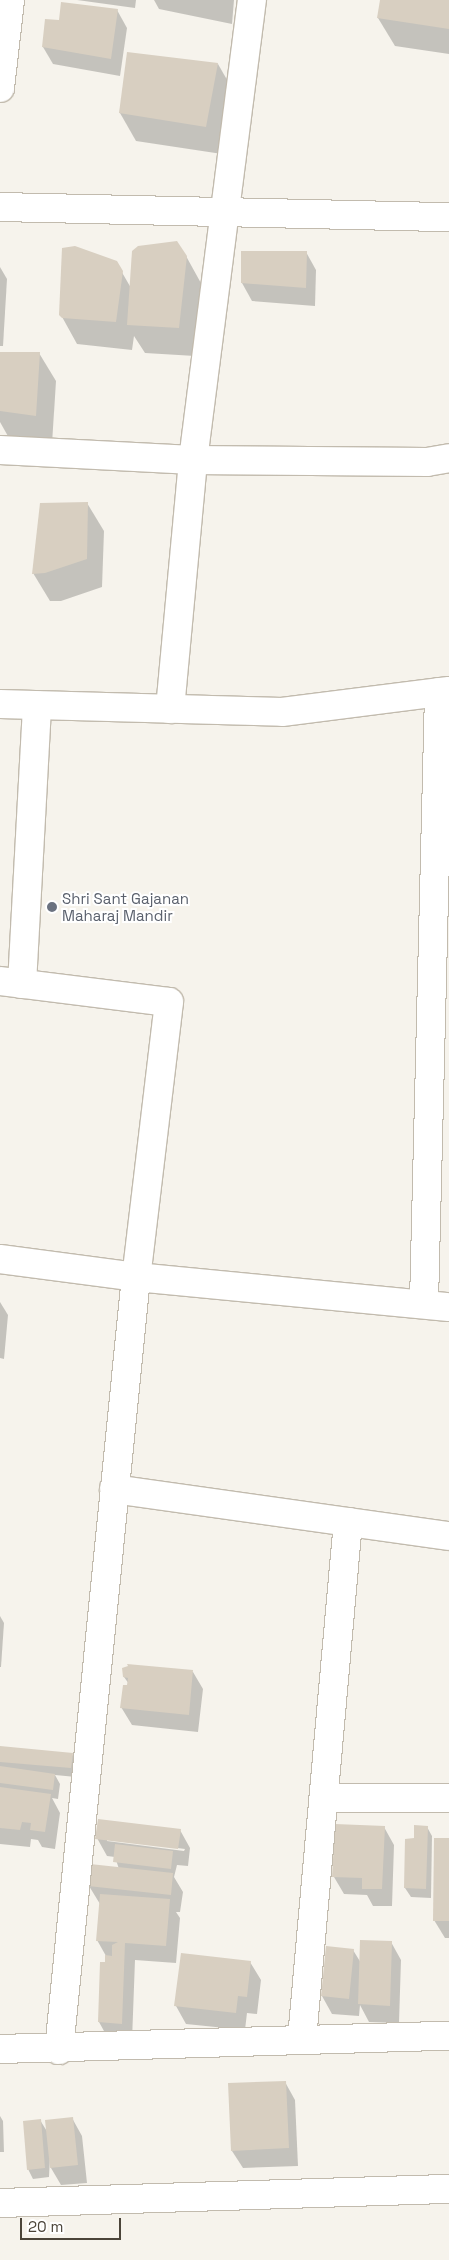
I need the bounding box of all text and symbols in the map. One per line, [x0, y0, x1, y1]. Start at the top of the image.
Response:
place label: Shri Sant Gajanan Maharaj Mandir [62, 889, 189, 924]
marker: Shri Sant Gajanan Maharaj Mandir [46, 901, 58, 913]
scale bar [22, 2208, 124, 2240]
text: 20 m [28, 2217, 63, 2236]

